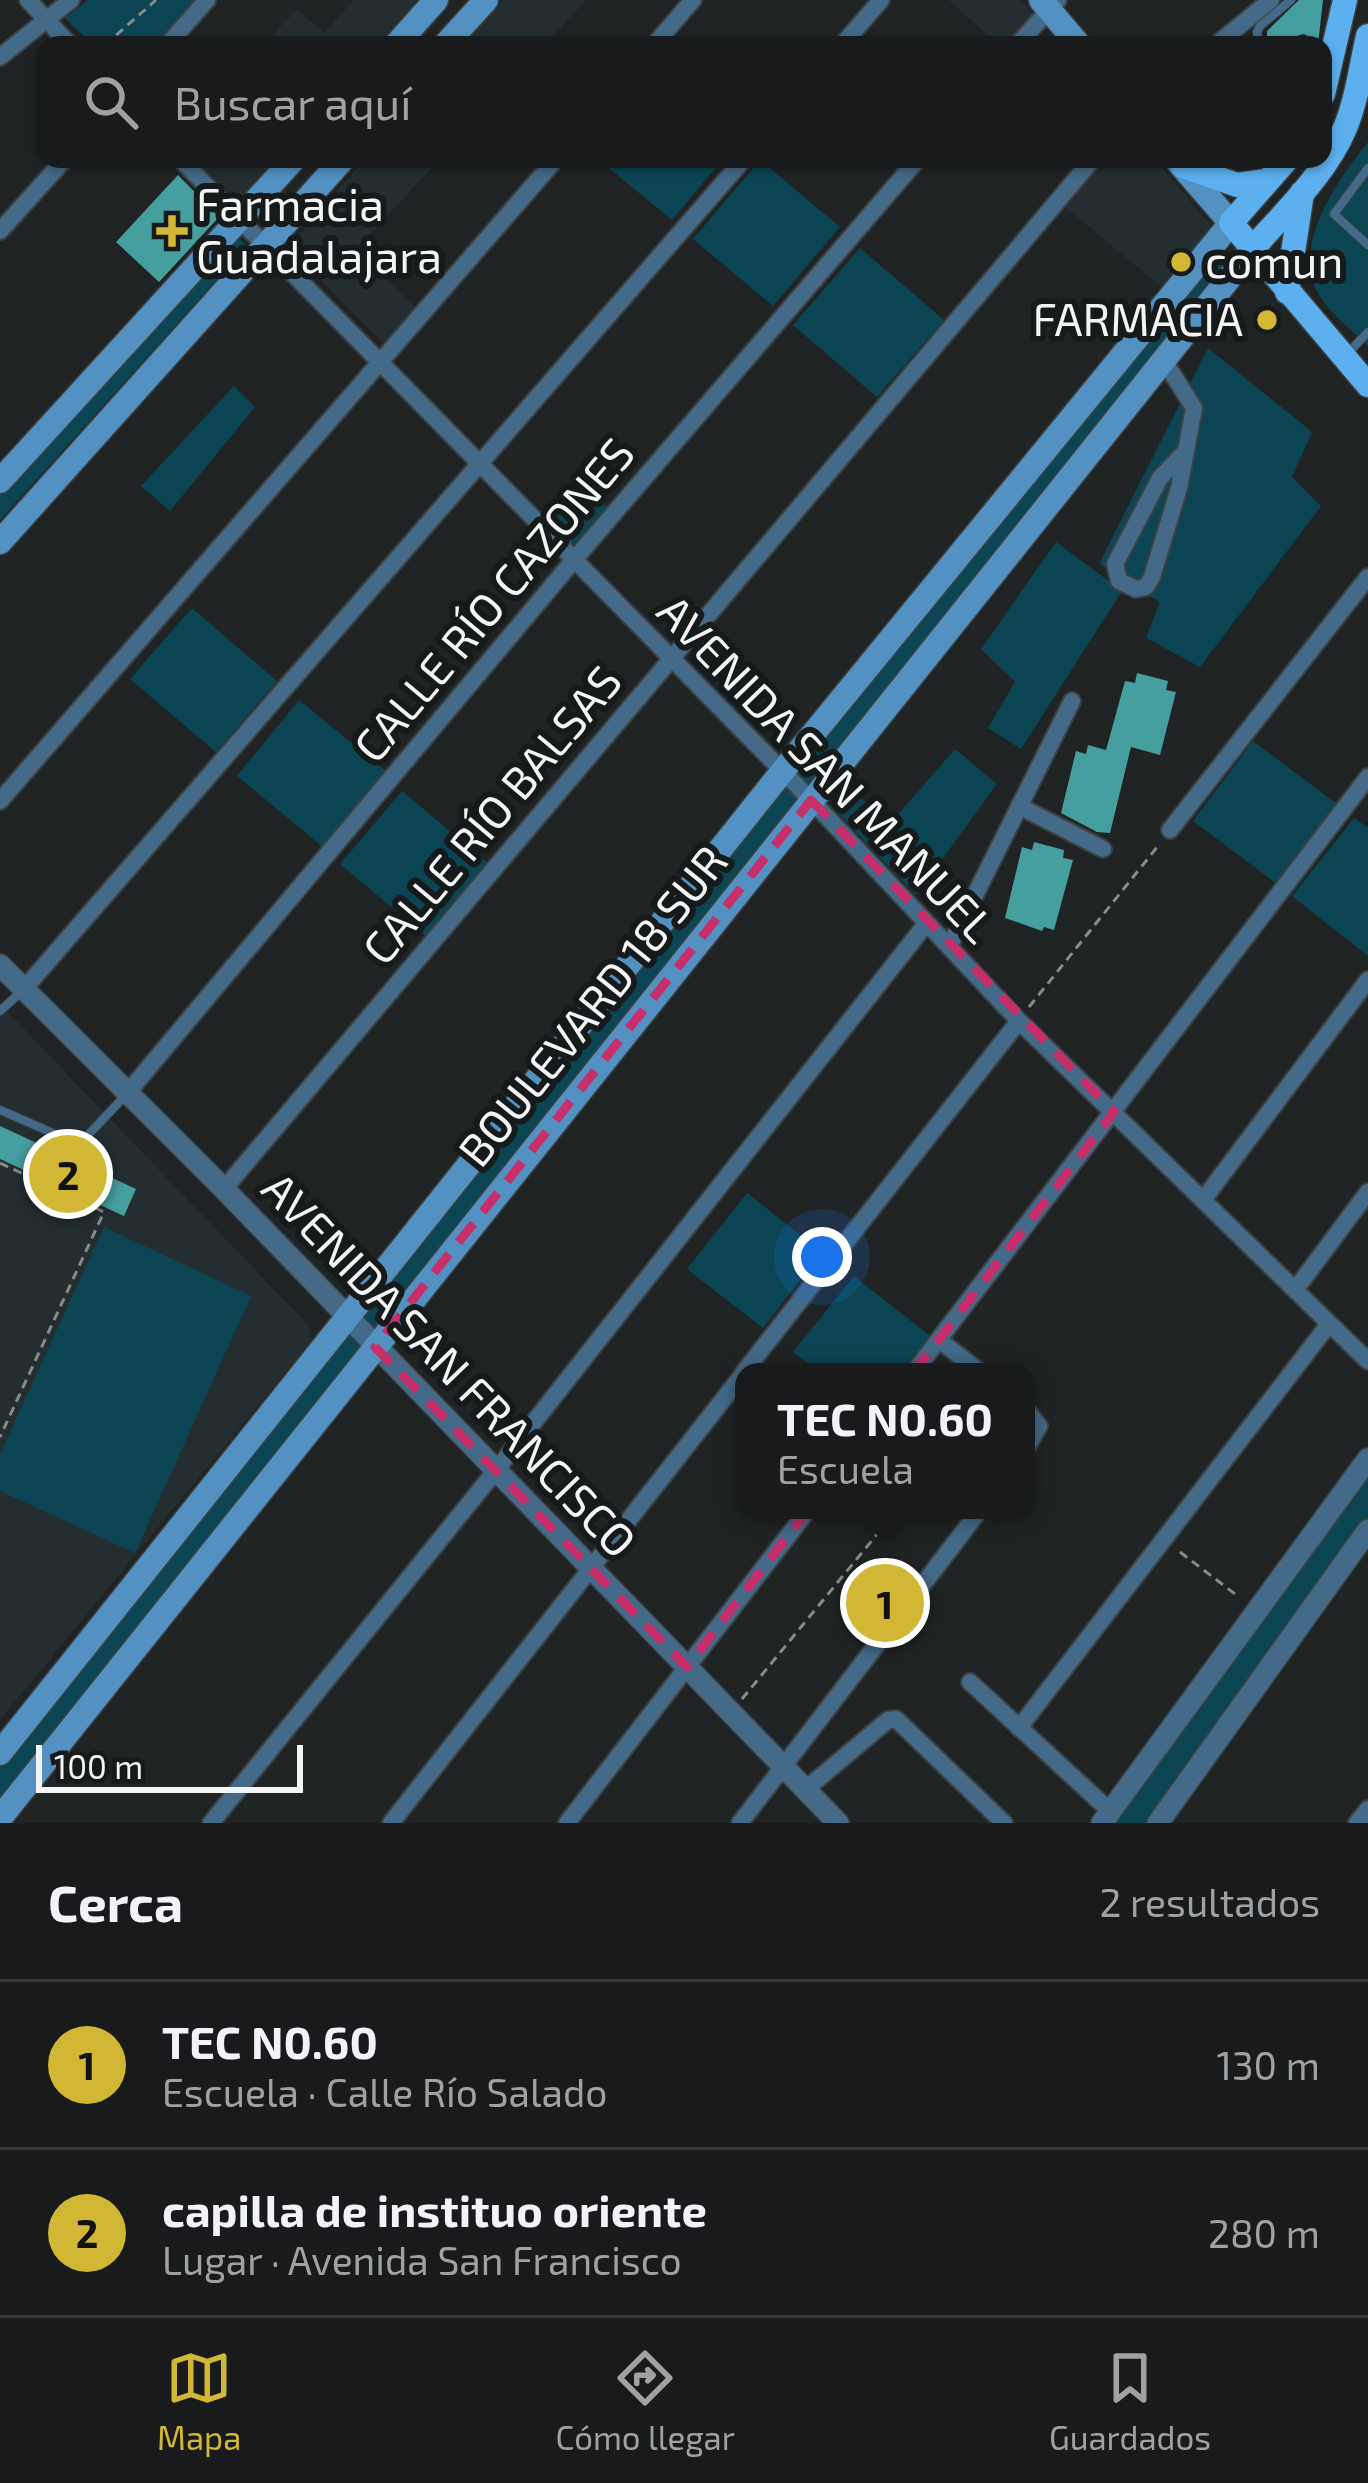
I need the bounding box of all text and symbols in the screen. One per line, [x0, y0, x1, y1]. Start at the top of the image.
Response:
search box [36, 36, 1332, 168]
icon: search [78, 69, 144, 135]
text: Buscar aquí [174, 75, 411, 129]
place label: Farmacia Guadalajara [196, 176, 442, 283]
marker: Farmacia Guadalajara [159, 218, 185, 244]
place label: comun [1205, 233, 1343, 287]
marker: comun [1168, 249, 1194, 275]
place label: FARMACIA [1033, 291, 1243, 345]
marker: FARMACIA [1254, 307, 1280, 333]
street label: CALLE RÍO CAZONES [341, 426, 644, 772]
street label: AVENIDA SAN MANUEL [648, 583, 1007, 952]
street label: CALLE RÍO BALSAS [350, 654, 631, 974]
street label: BOULEVARD 18 SUR [446, 834, 737, 1176]
pin: 2 [29, 1129, 107, 1219]
street label: AVENIDA SAN FRANCISCO [253, 1160, 648, 1567]
your location [792, 1227, 852, 1287]
popup [735, 1363, 1035, 1519]
text: TEC N0.60 [777, 1391, 993, 1445]
text: Escuela [777, 1445, 914, 1492]
pin: 1 [846, 1558, 924, 1648]
scale bar [36, 1739, 303, 1792]
text: 100 m [54, 1746, 143, 1786]
text: Cerca [48, 1871, 183, 1932]
text: 2 resultados [1099, 1878, 1320, 1925]
text: TEC N0.60 [162, 2014, 378, 2068]
text: 1 [79, 2041, 95, 2088]
text: 130 m [1216, 2041, 1320, 2088]
text: Escuela · Calle Río Salado [162, 2068, 607, 2115]
text: capilla de instituo oriente [162, 2182, 707, 2236]
text: 2 [76, 2209, 98, 2256]
text: 280 m [1208, 2209, 1320, 2256]
text: Lugar · Avenida San Francisco [162, 2236, 682, 2283]
tab: Mapa [157, 2345, 241, 2457]
tab: Cómo llegar [555, 2345, 735, 2457]
tab: Guardados [1049, 2345, 1211, 2457]

